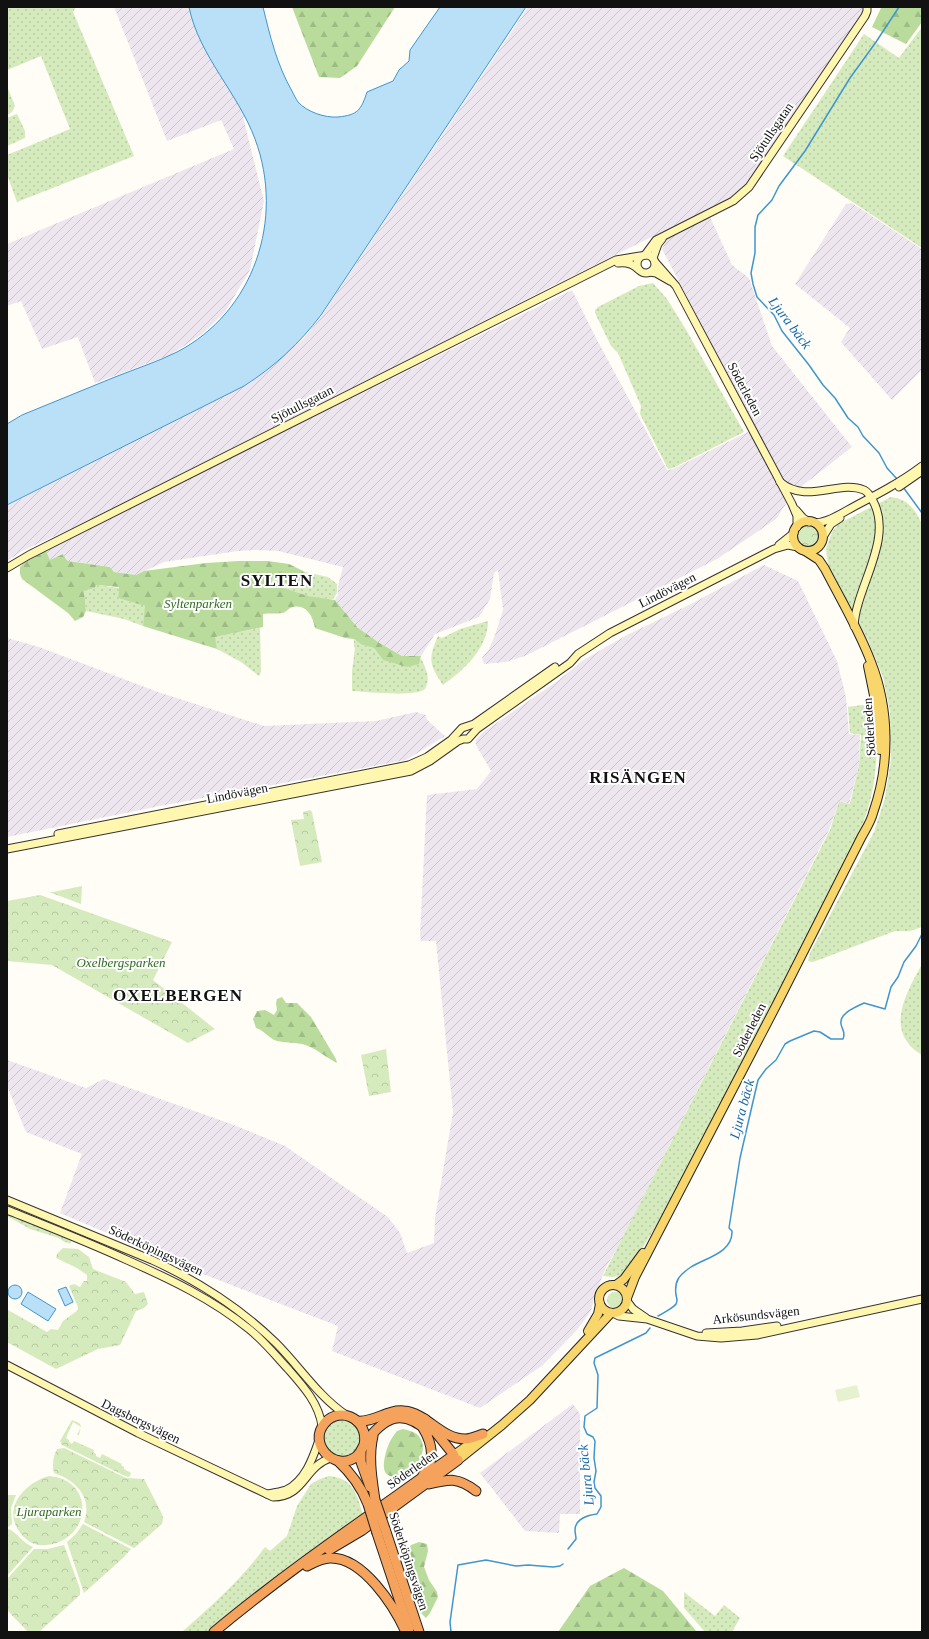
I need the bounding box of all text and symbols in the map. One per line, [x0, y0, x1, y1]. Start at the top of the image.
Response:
street label: Sjötullsgatan [746, 99, 796, 164]
water label: Ljura bäck [765, 293, 815, 353]
street label: Söderleden [725, 360, 766, 419]
street label: Sjötullsgatan [268, 382, 336, 426]
street label: Lindövägen [636, 569, 699, 611]
district label: SYLTEN [241, 571, 313, 590]
park label: Syltenparken [164, 596, 232, 611]
street label: Söderleden [859, 697, 879, 757]
district label: RISÄNGEN [589, 768, 687, 787]
street label: Lindövägen [205, 780, 269, 806]
park label: Oxelbergsparken [76, 955, 166, 970]
district label: OXELBERGEN [113, 986, 243, 1005]
street label: Söderleden [729, 1000, 769, 1059]
water label: Ljura bäck [727, 1077, 757, 1141]
street label: Söderköpingsvägen [106, 1222, 206, 1279]
street label: Arkösundsvägen [712, 1303, 801, 1327]
street label: Dagsbergsvägen [99, 1395, 183, 1447]
water label: Ljura bäck [575, 1443, 597, 1507]
street label: Söderleden [384, 1446, 441, 1492]
park label: Ljuraparken [16, 1504, 82, 1519]
street label: Söderköpingsvägen [386, 1510, 432, 1613]

